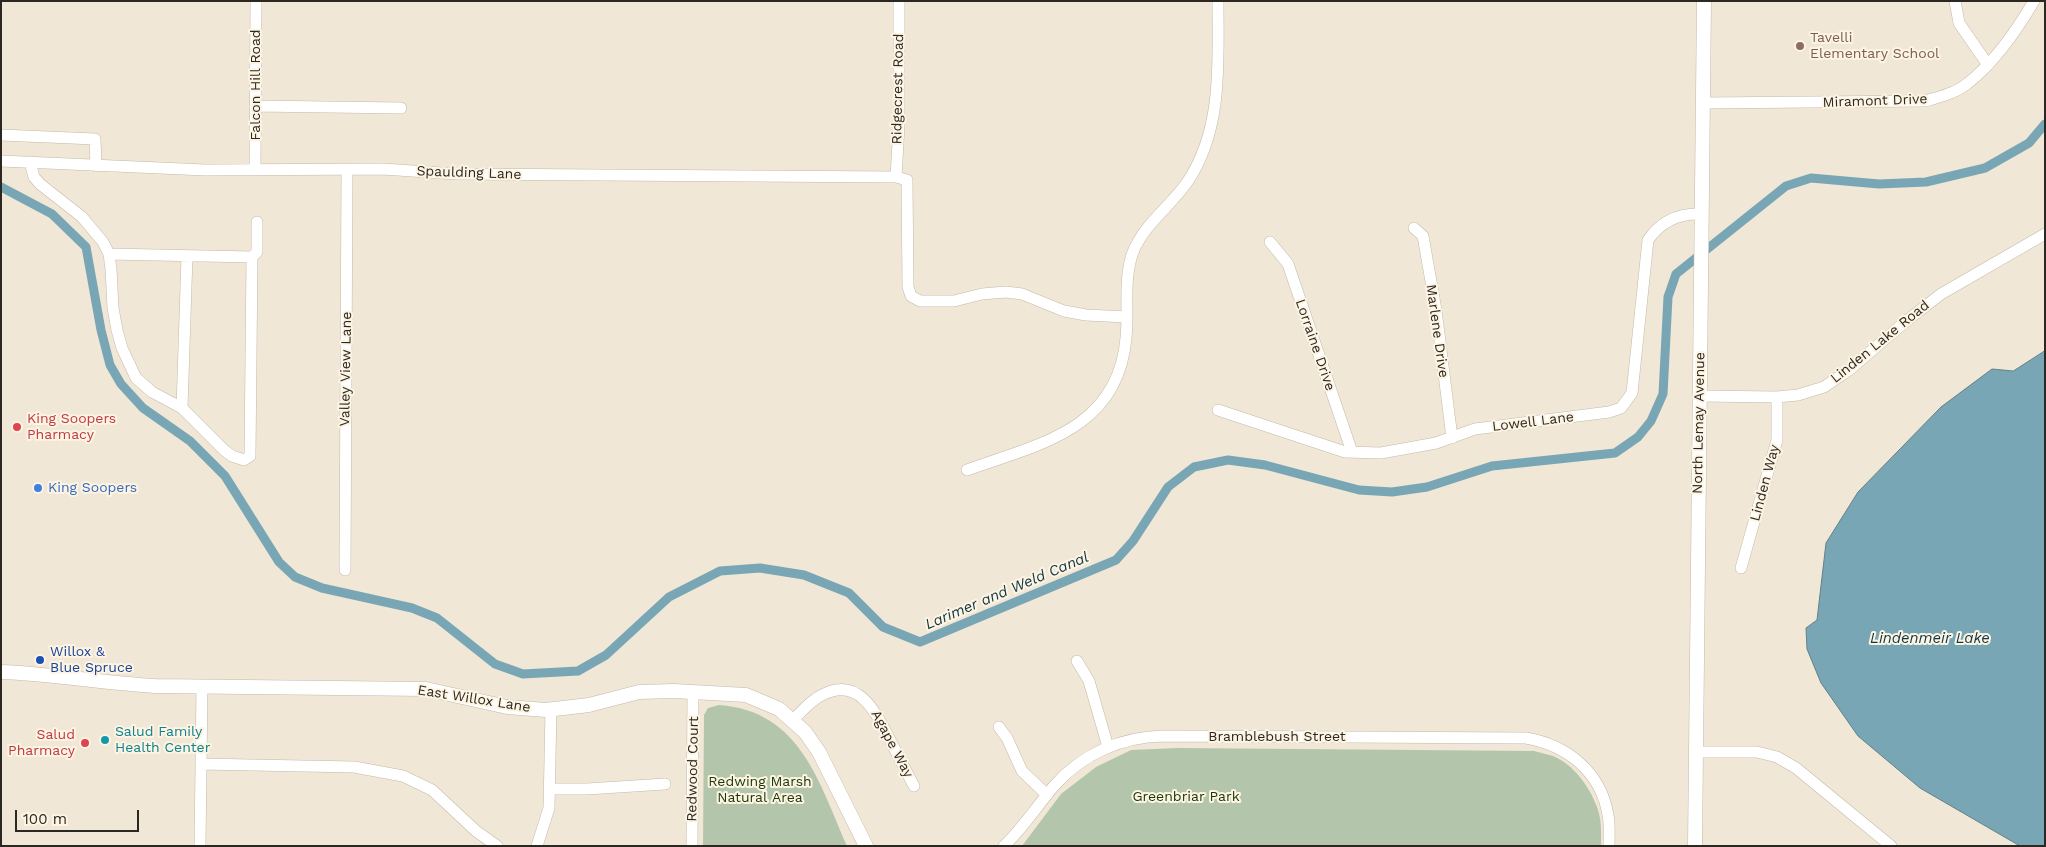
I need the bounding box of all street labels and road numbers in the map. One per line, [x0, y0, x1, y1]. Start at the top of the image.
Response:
street label: Falcon Hill Road [248, 29, 264, 141]
street label: Ridgecrest Road [889, 33, 907, 145]
street label: Miramont Drive [1822, 91, 1928, 111]
street label: Spaulding Lane [416, 163, 522, 183]
street label: Marlene Drive [1422, 283, 1452, 379]
street label: Lorraine Drive [1291, 297, 1339, 393]
street label: Linden Lake Road [1827, 297, 1933, 387]
street label: Valley View Lane [337, 312, 355, 426]
street label: North Lemay Avenue [1689, 352, 1709, 494]
street label: Lowell Lane [1491, 409, 1575, 435]
street label: Linden Way [1747, 443, 1783, 523]
street label: East Willox Lane [416, 682, 532, 716]
street label: Agape Way [867, 707, 917, 781]
street label: Redwood Court [684, 716, 702, 822]
street label: Bramblebush Street [1208, 729, 1346, 745]

